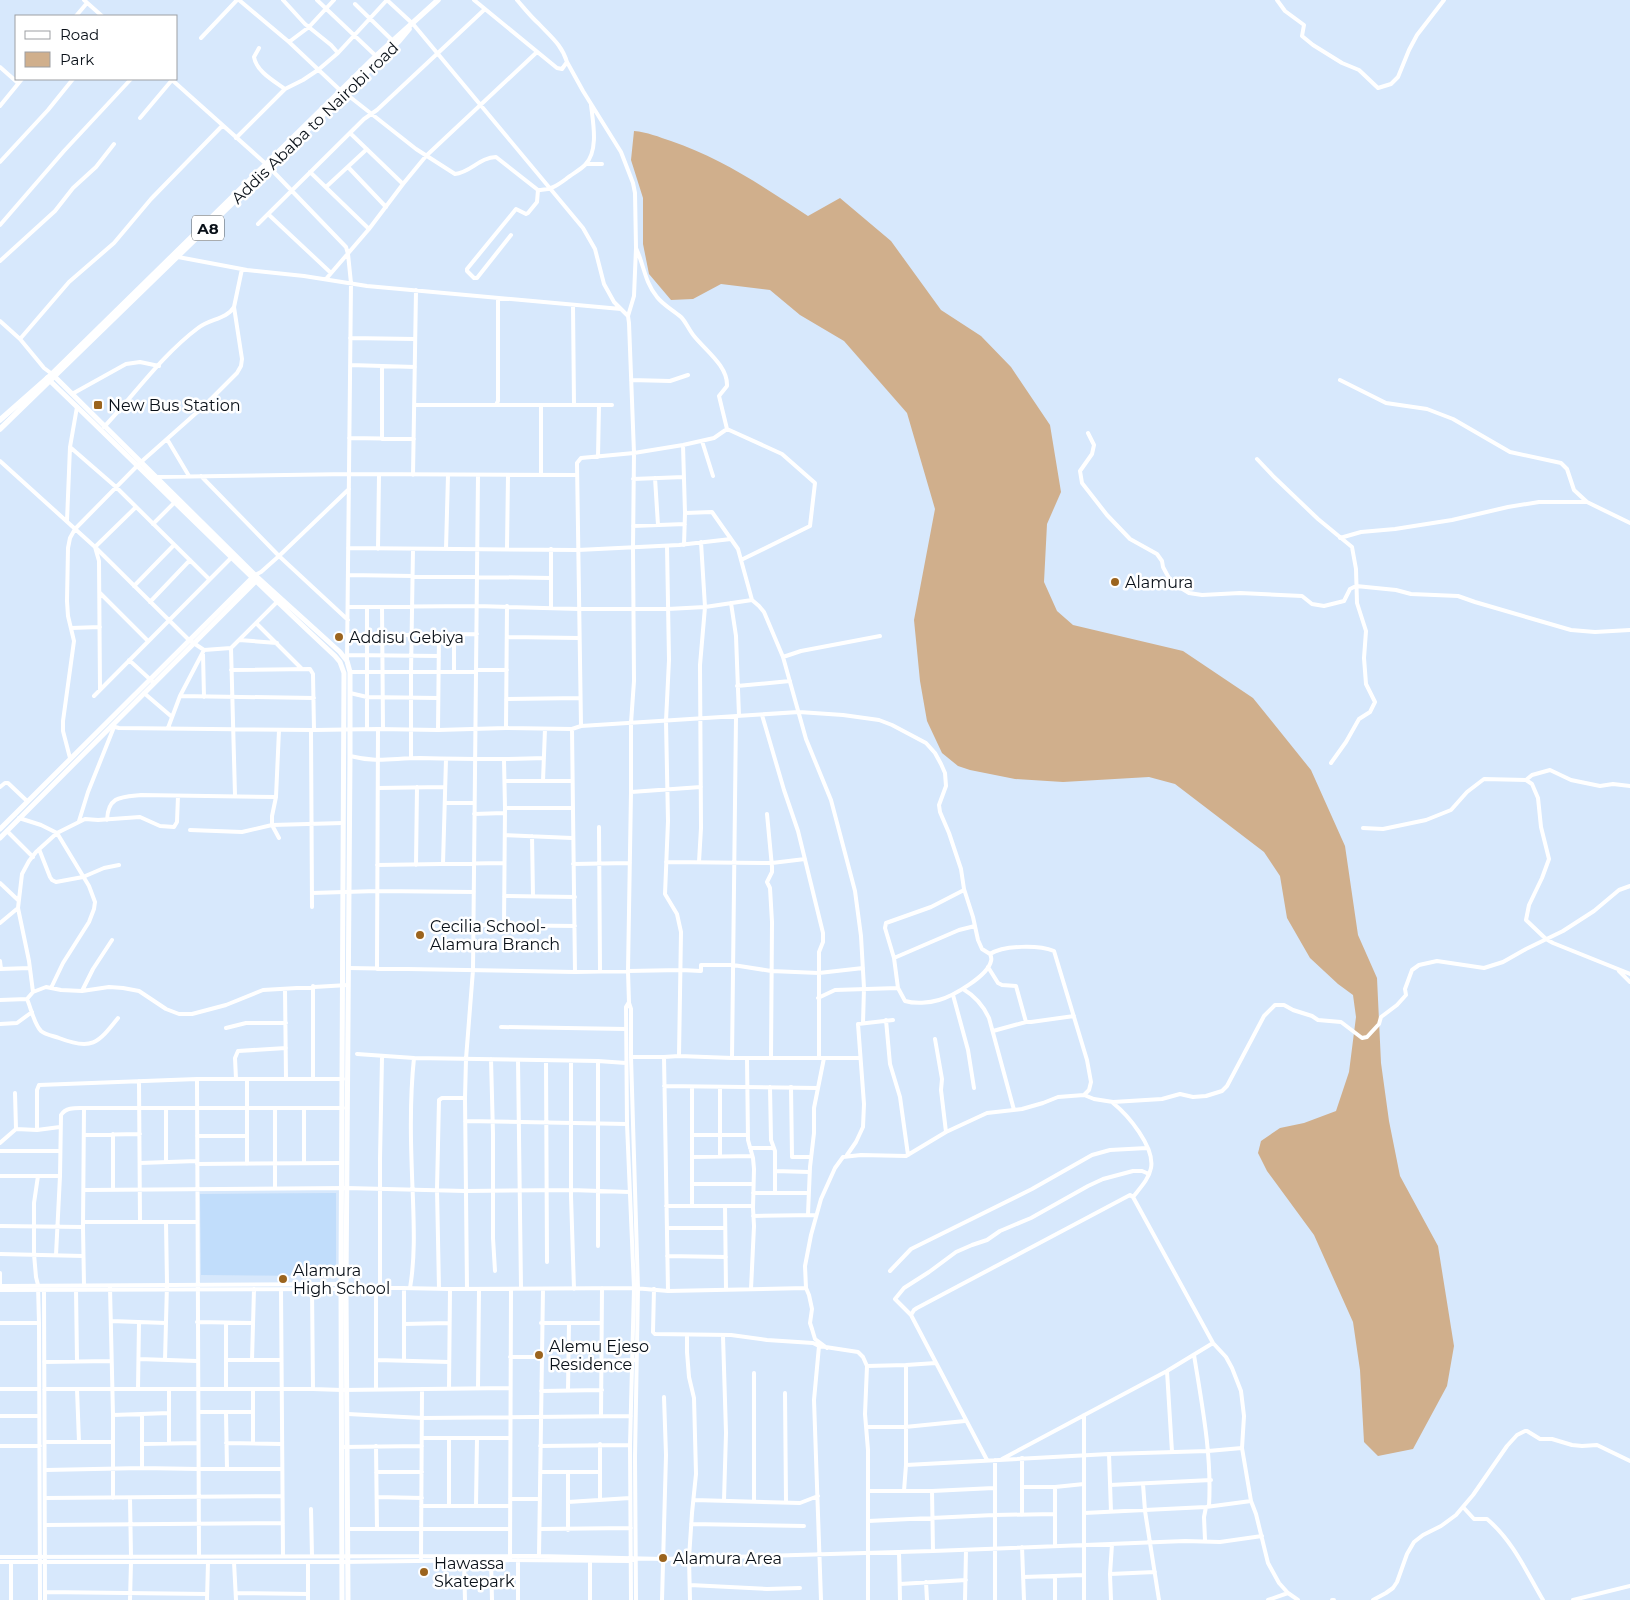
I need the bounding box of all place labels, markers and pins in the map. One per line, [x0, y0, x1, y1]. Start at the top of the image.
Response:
place label: New Bus Station [108, 396, 241, 415]
marker: New Bus Station [92, 399, 104, 411]
place label: Alamura [1125, 573, 1193, 592]
marker: Alamura [1109, 576, 1121, 588]
place label: Addisu Gebiya [349, 628, 464, 647]
marker: Addisu Gebiya [333, 631, 345, 643]
place label: Cecilia School- Alamura Branch [430, 917, 560, 954]
marker: Cecilia School- Alamura Branch [414, 929, 426, 941]
place label: Alamura High School [293, 1261, 390, 1298]
marker: Alamura High School [277, 1273, 289, 1285]
place label: Alemu Ejeso Residence [549, 1337, 649, 1374]
marker: Alemu Ejeso Residence [533, 1349, 545, 1361]
place label: Alamura Area [673, 1549, 782, 1568]
marker: Alamura Area [657, 1552, 669, 1564]
place label: Hawassa Skatepark [434, 1554, 515, 1591]
marker: Hawassa Skatepark [418, 1566, 430, 1578]

